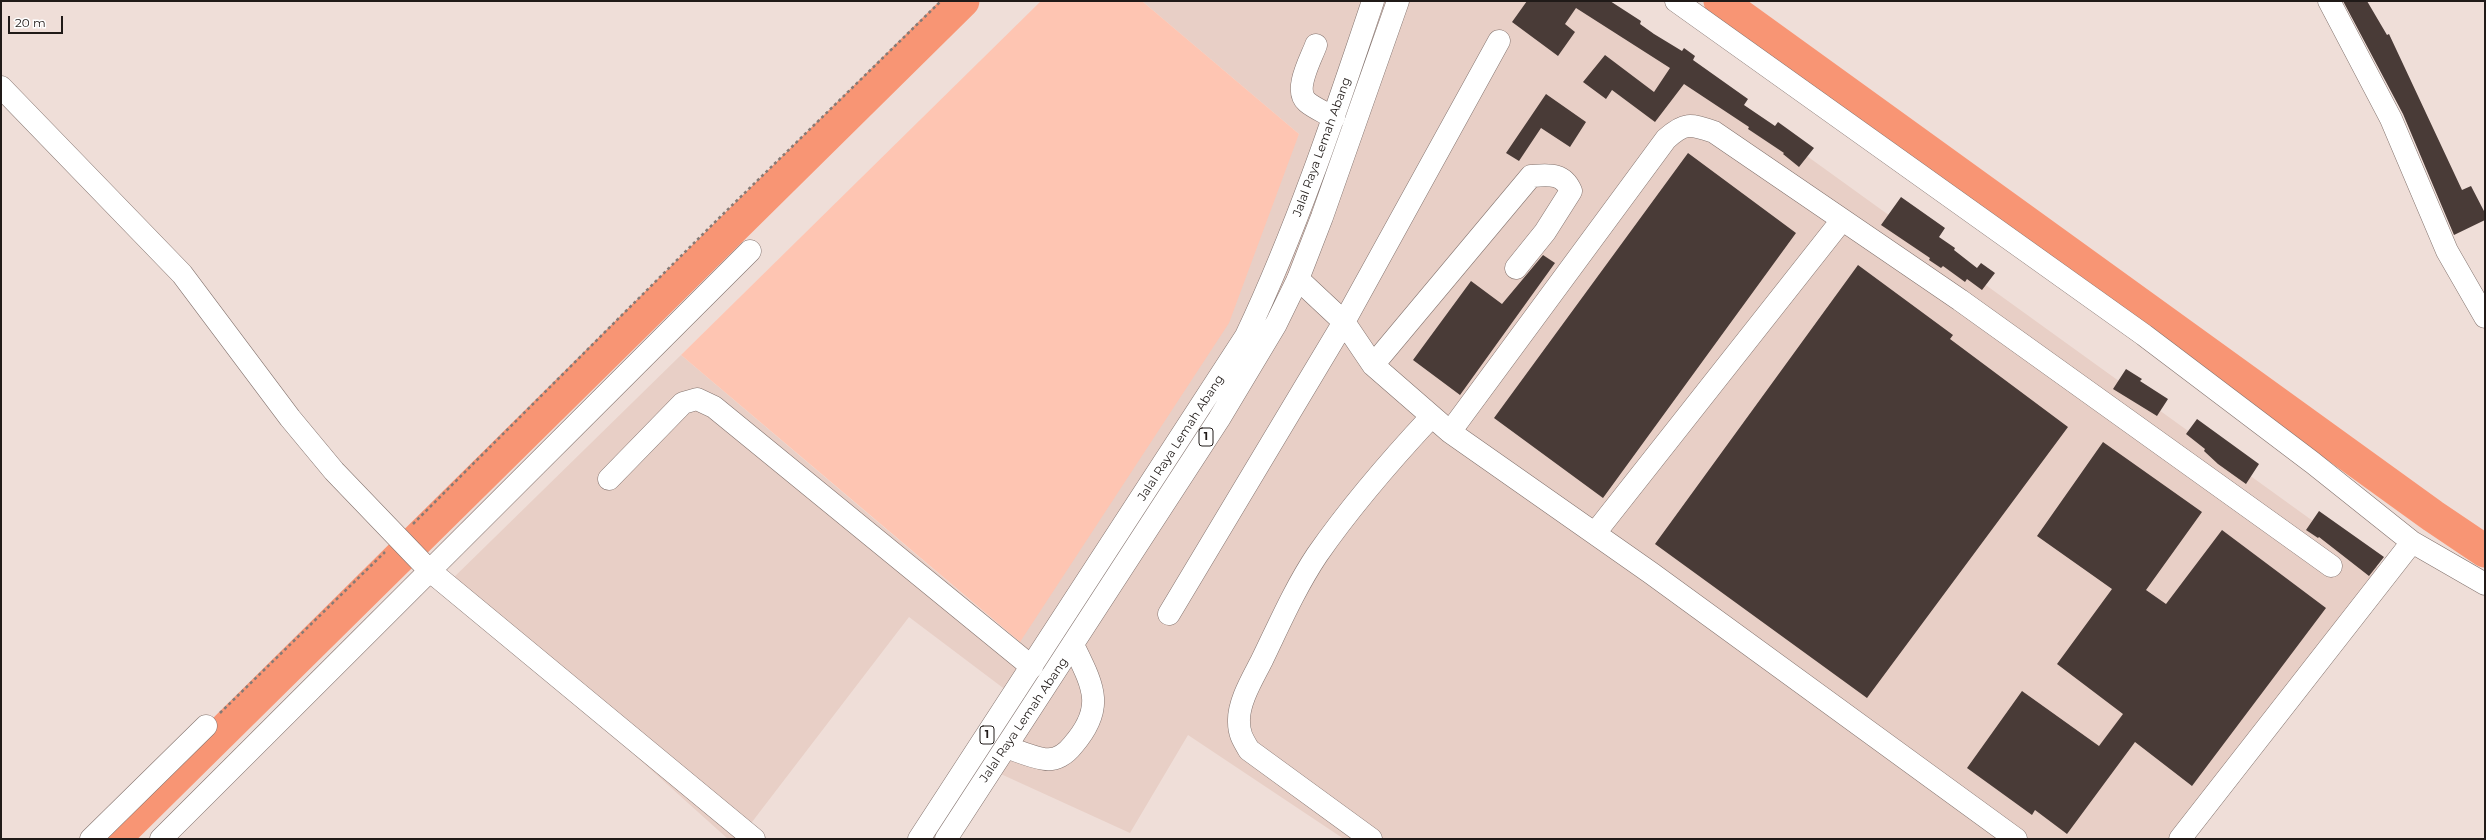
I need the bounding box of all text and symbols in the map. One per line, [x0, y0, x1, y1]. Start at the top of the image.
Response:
scale bar [10, 8, 65, 34]
text: 20 m [15, 15, 46, 30]
street label: Jalal Raya Lemah Abang [1290, 75, 1354, 219]
street label: Jalal Raya Lemah Abang [1135, 372, 1227, 504]
road number: 1 [1199, 428, 1213, 446]
street label: Jalal Raya Lemah Abang [977, 655, 1071, 785]
road number: 1 [980, 726, 994, 744]

